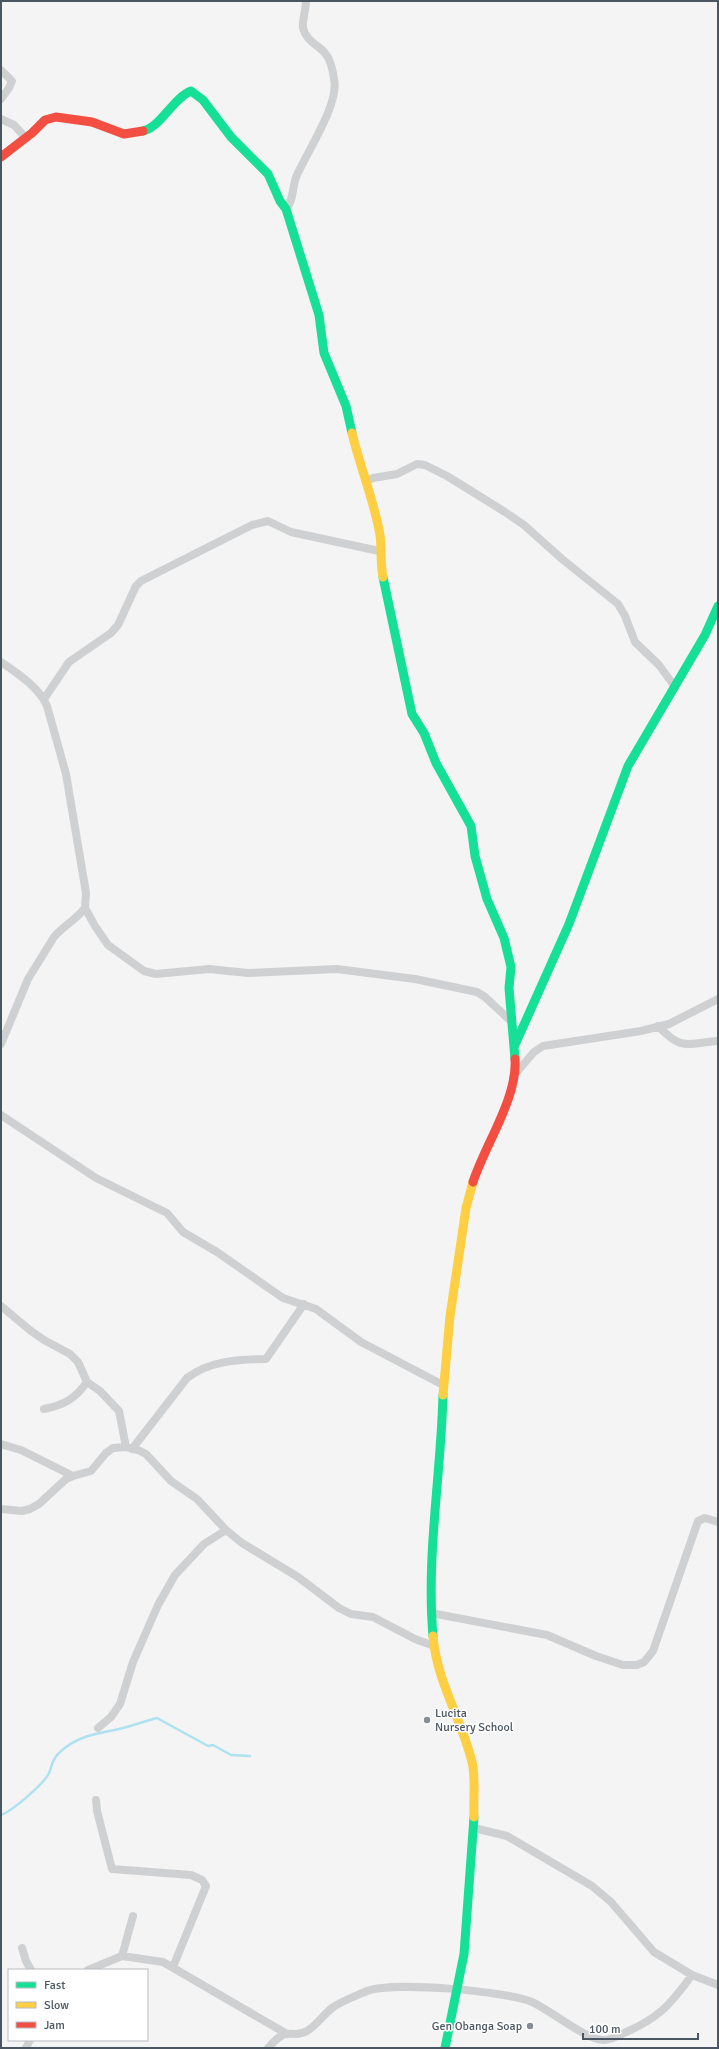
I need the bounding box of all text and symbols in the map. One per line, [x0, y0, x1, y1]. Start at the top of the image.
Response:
place label: Lucita Nursery School [435, 1706, 514, 1735]
marker: Lucita Nursery School [422, 1715, 432, 1725]
legend [8, 1969, 148, 2041]
text: Fast [44, 1978, 65, 1993]
text: Slow [44, 1998, 69, 2013]
scale bar [583, 2015, 698, 2041]
text: Jam [44, 2018, 65, 2033]
place label: Gen Obanga Soap [432, 2019, 522, 2034]
marker: Gen Obanga Soap [525, 2021, 535, 2031]
text: 100 m [589, 2022, 621, 2037]

